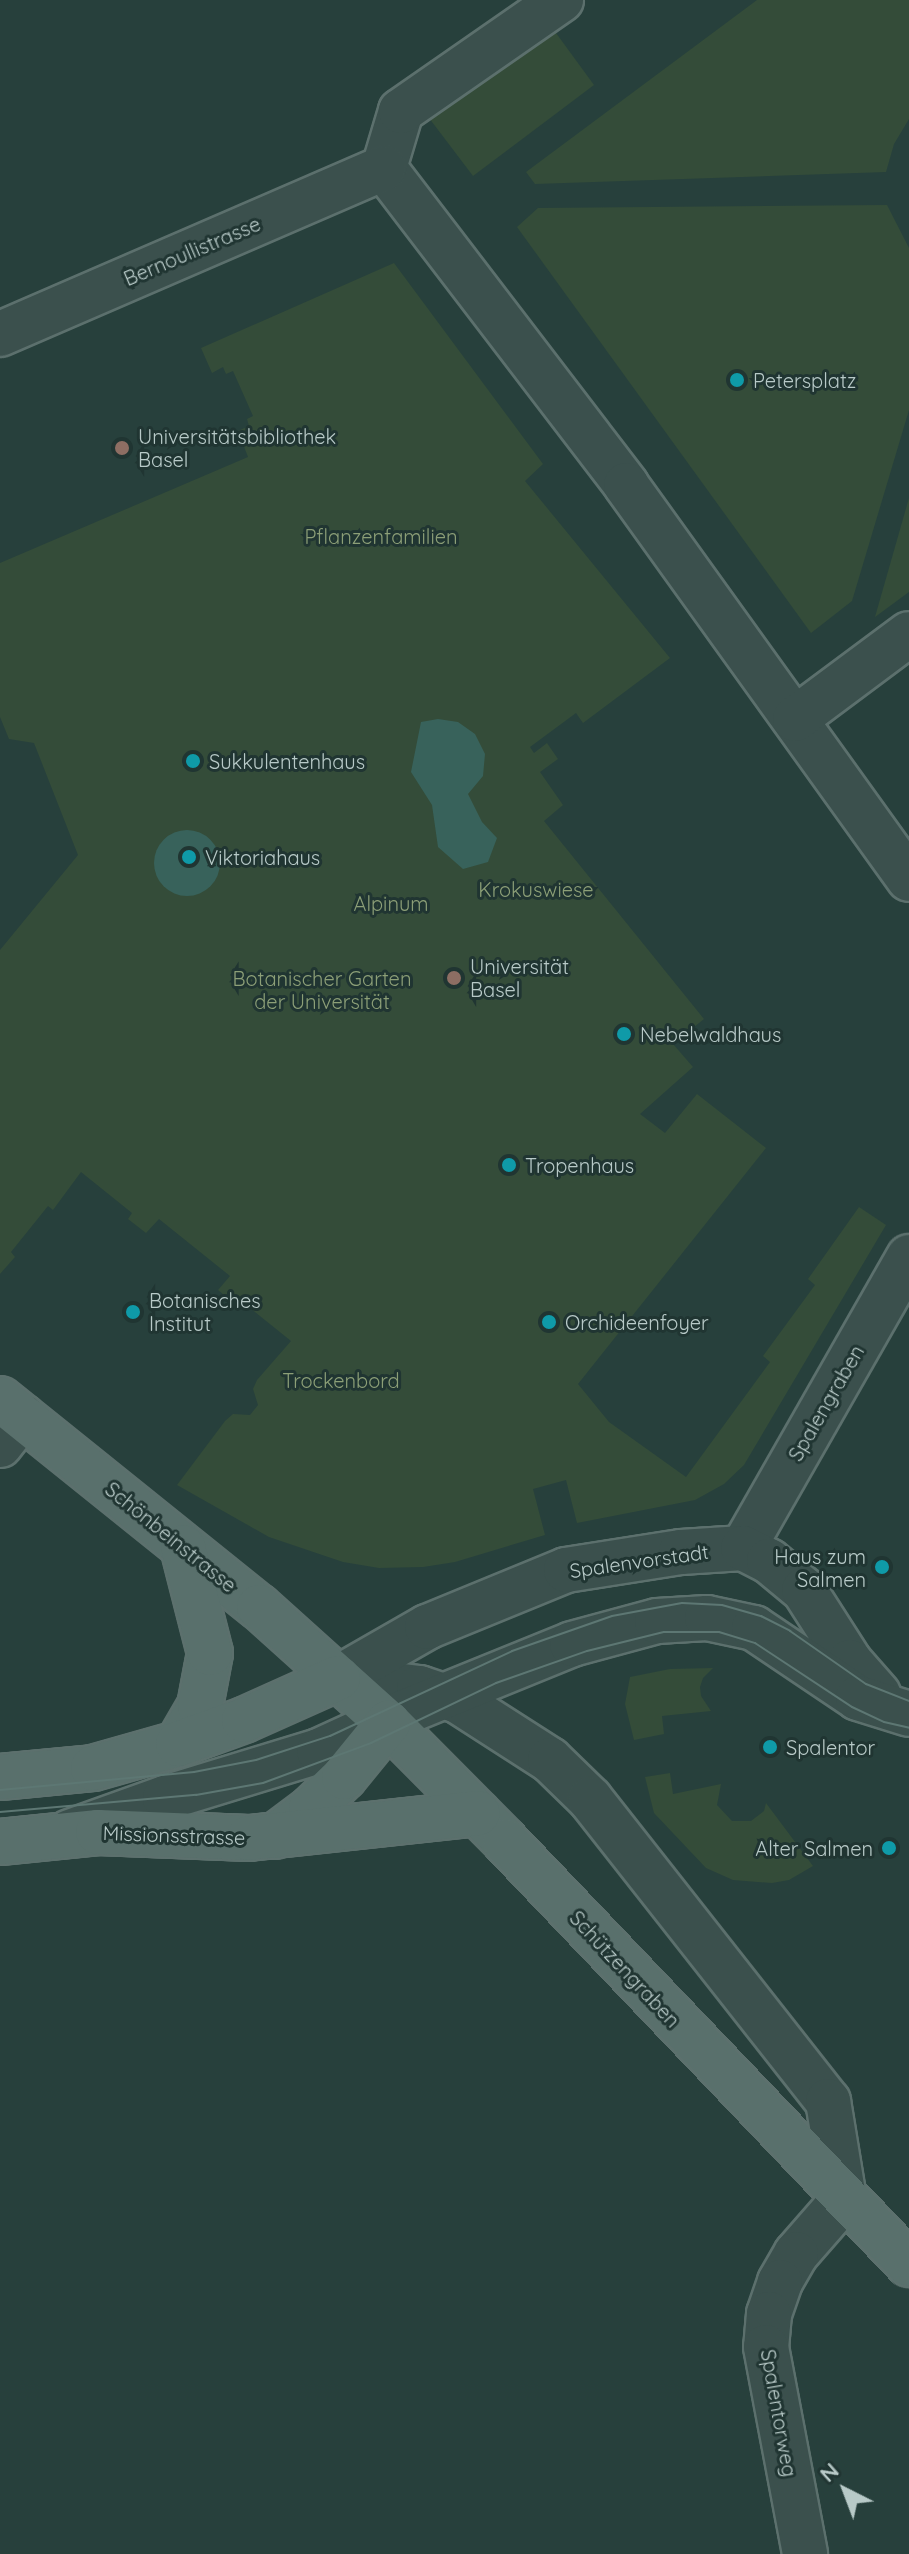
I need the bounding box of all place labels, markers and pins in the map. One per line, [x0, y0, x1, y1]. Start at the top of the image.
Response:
place label: Petersplatz [753, 368, 856, 392]
marker: Petersplatz [728, 371, 746, 389]
place label: Universitätsbibliothek Basel [138, 424, 336, 471]
marker: Universitätsbibliothek Basel [113, 439, 131, 457]
place label: Sukkulentenhaus [209, 749, 365, 773]
marker: Sukkulentenhaus [184, 752, 202, 770]
place label: Viktoriahaus [205, 845, 320, 869]
marker: Viktoriahaus [180, 848, 198, 866]
place label: Universität Basel [470, 954, 569, 1001]
marker: Universität Basel [445, 969, 463, 987]
place label: Nebelwaldhaus [640, 1022, 781, 1046]
marker: Nebelwaldhaus [615, 1025, 633, 1043]
place label: Tropenhaus [525, 1153, 634, 1177]
marker: Tropenhaus [500, 1156, 518, 1174]
place label: Botanisches Institut [149, 1288, 261, 1335]
marker: Botanisches Institut [124, 1303, 142, 1321]
place label: Orchideenfoyer [565, 1310, 709, 1334]
marker: Orchideenfoyer [540, 1313, 558, 1331]
place label: Haus zum Salmen [774, 1544, 866, 1591]
marker: Haus zum Salmen [873, 1558, 891, 1576]
place label: Spalentor [786, 1735, 875, 1759]
marker: Spalentor [761, 1738, 779, 1756]
place label: Alter Salmen [755, 1836, 873, 1860]
marker: Alter Salmen [880, 1839, 898, 1857]

